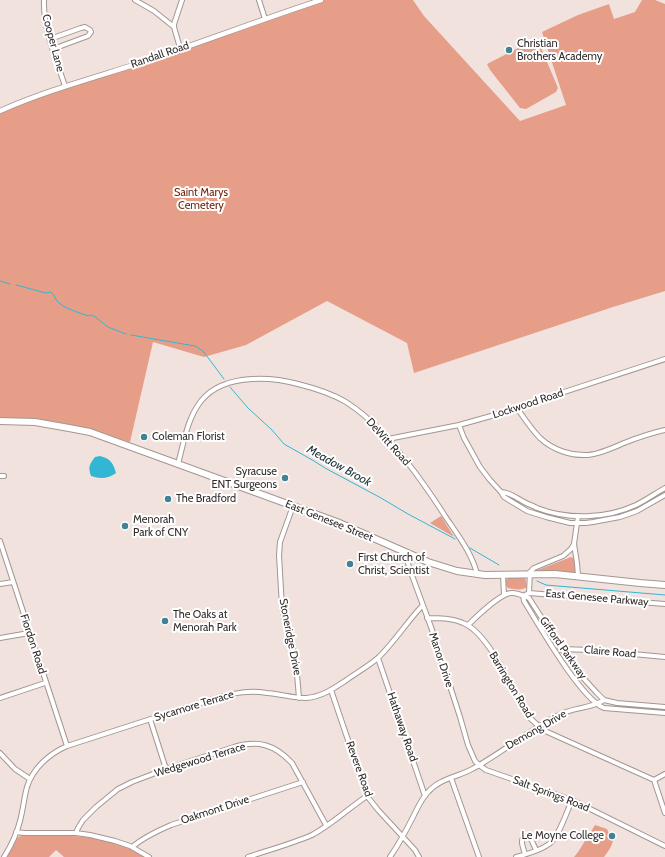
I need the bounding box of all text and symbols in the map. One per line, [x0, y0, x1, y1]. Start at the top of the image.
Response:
street label: Cooper Lane [39, 13, 67, 73]
place label: Christian Brothers Academy [517, 37, 602, 63]
street label: Randall Road [129, 39, 191, 71]
marker: Christian Brothers Academy [504, 45, 514, 55]
park label: Saint Marys Cemetery [174, 186, 228, 212]
street label: Lockwood Road [491, 386, 565, 422]
street label: DeWitt Road [363, 415, 413, 469]
place label: Coleman Florist [152, 430, 225, 444]
marker: Coleman Florist [139, 432, 149, 442]
water label: Meadow Brook [304, 442, 374, 490]
place label: Syracuse ENT Surgeons [211, 465, 277, 491]
marker: Syracuse ENT Surgeons [280, 473, 290, 483]
place label: The Bradford [176, 492, 236, 506]
marker: The Bradford [163, 494, 173, 504]
street label: East Genesee Street [283, 497, 375, 545]
place label: Menorah Park of CNY [133, 513, 188, 539]
marker: Menorah Park of CNY [120, 521, 130, 531]
place label: First Church of Christ, Scientist [358, 551, 429, 577]
marker: First Church of Christ, Scientist [345, 559, 355, 569]
street label: East Genesee Parkway [545, 587, 649, 609]
street label: Stoneridge Drive [276, 597, 304, 677]
place label: The Oaks at Menorah Park [173, 608, 237, 634]
street label: Fiordon Road [17, 612, 49, 676]
street label: Gifford Parkway [537, 614, 589, 682]
marker: The Oaks at Menorah Park [160, 616, 170, 626]
street label: Manor Drive [426, 631, 456, 689]
street label: Claire Road [583, 643, 637, 661]
street label: Barrington Road [486, 649, 536, 721]
street label: Sycamore Terrace [153, 688, 235, 724]
street label: Hathaway Road [384, 691, 420, 763]
street label: Demong Drive [503, 707, 569, 753]
street label: Revere Road [343, 739, 375, 799]
street label: Wedgewood Terrace [153, 740, 247, 780]
street label: Salt Springs Road [511, 773, 591, 815]
street label: Oakmont Drive [179, 793, 251, 827]
place label: Le Moyne College [521, 829, 604, 843]
marker: Le Moyne College [607, 831, 617, 841]

